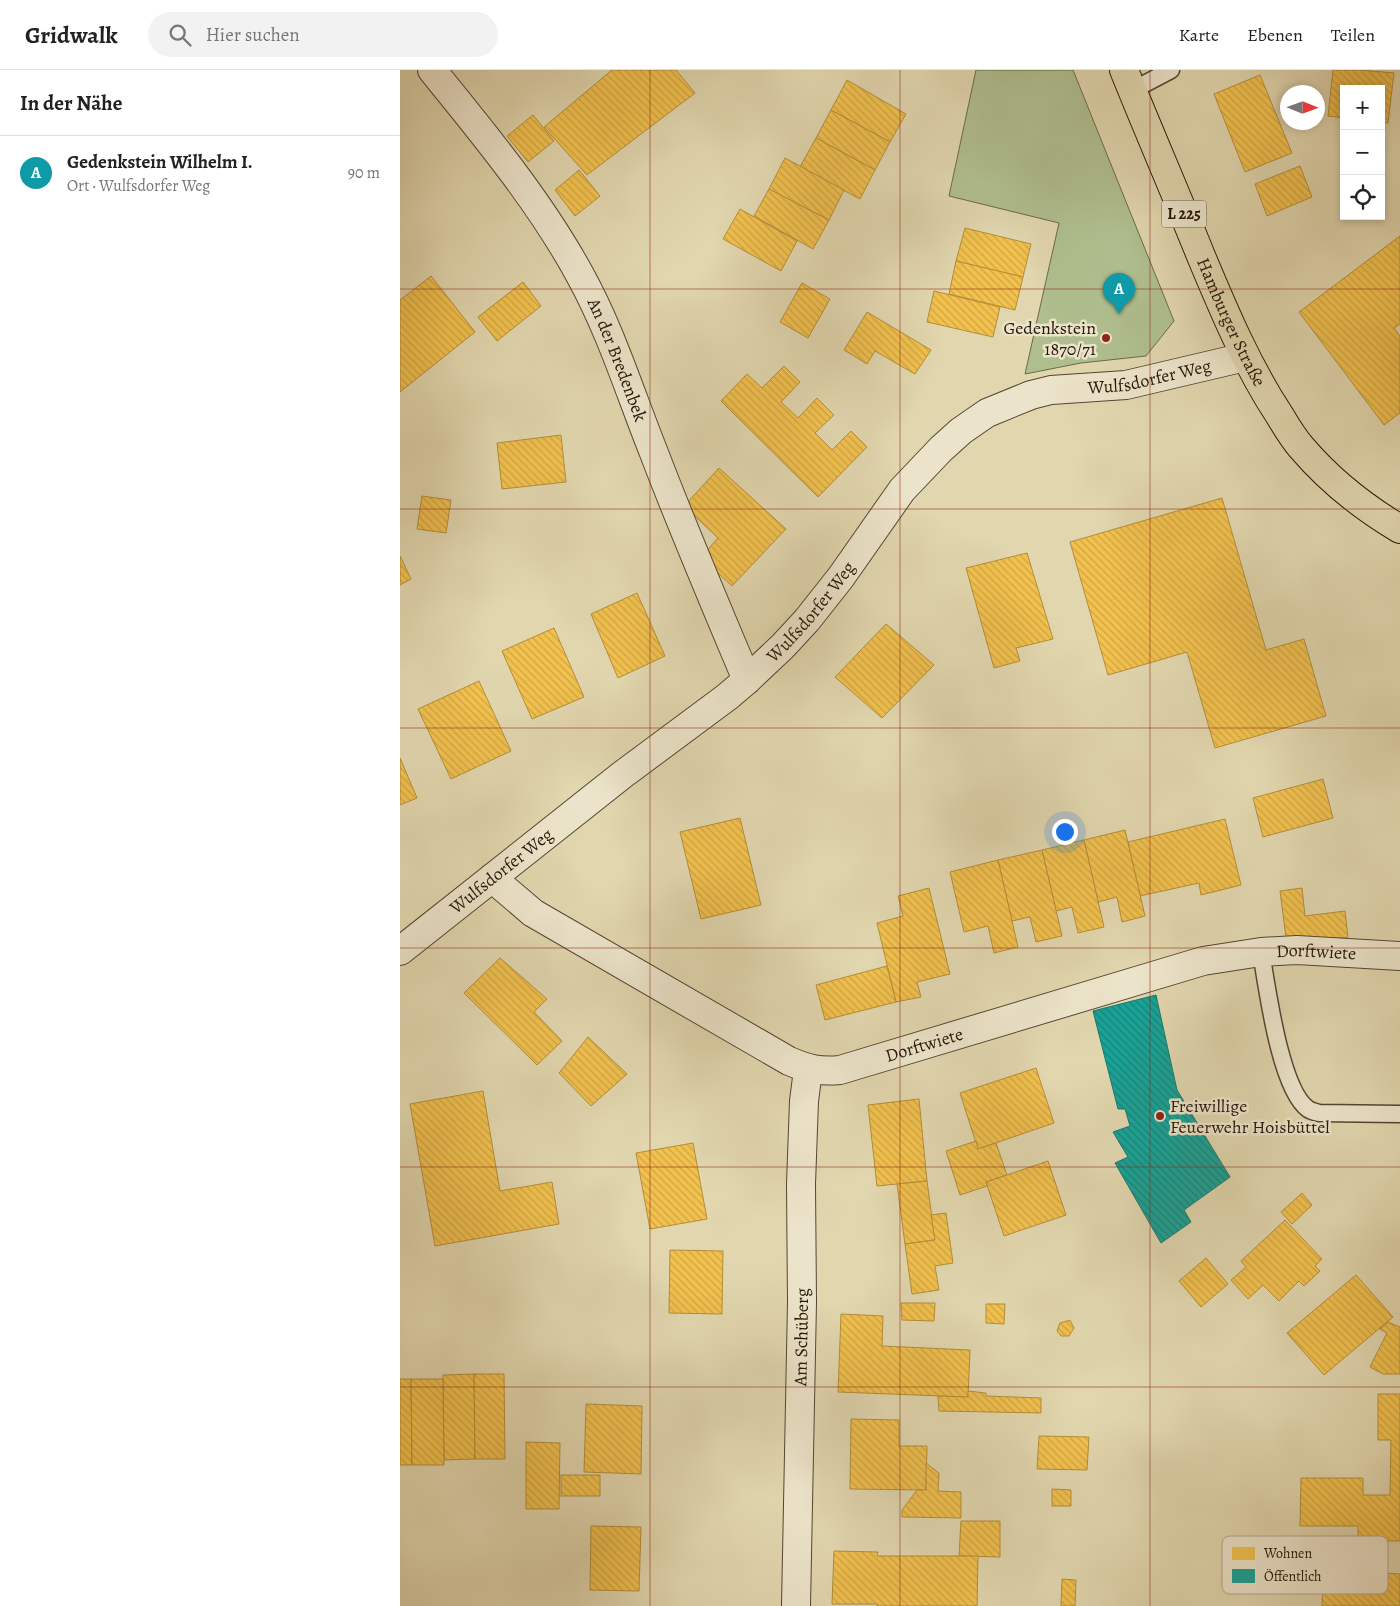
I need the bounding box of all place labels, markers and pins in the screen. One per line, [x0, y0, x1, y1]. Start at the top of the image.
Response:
pin: A [1103, 273, 1135, 314]
place label: Gedenkstein 1870/71 [1004, 316, 1096, 361]
marker: Gedenkstein 1870/71 [1100, 332, 1112, 344]
place label: Freiwillige Feuerwehr Hoisbüttel [1170, 1094, 1330, 1139]
marker: Freiwillige Feuerwehr Hoisbüttel [1154, 1110, 1166, 1122]

